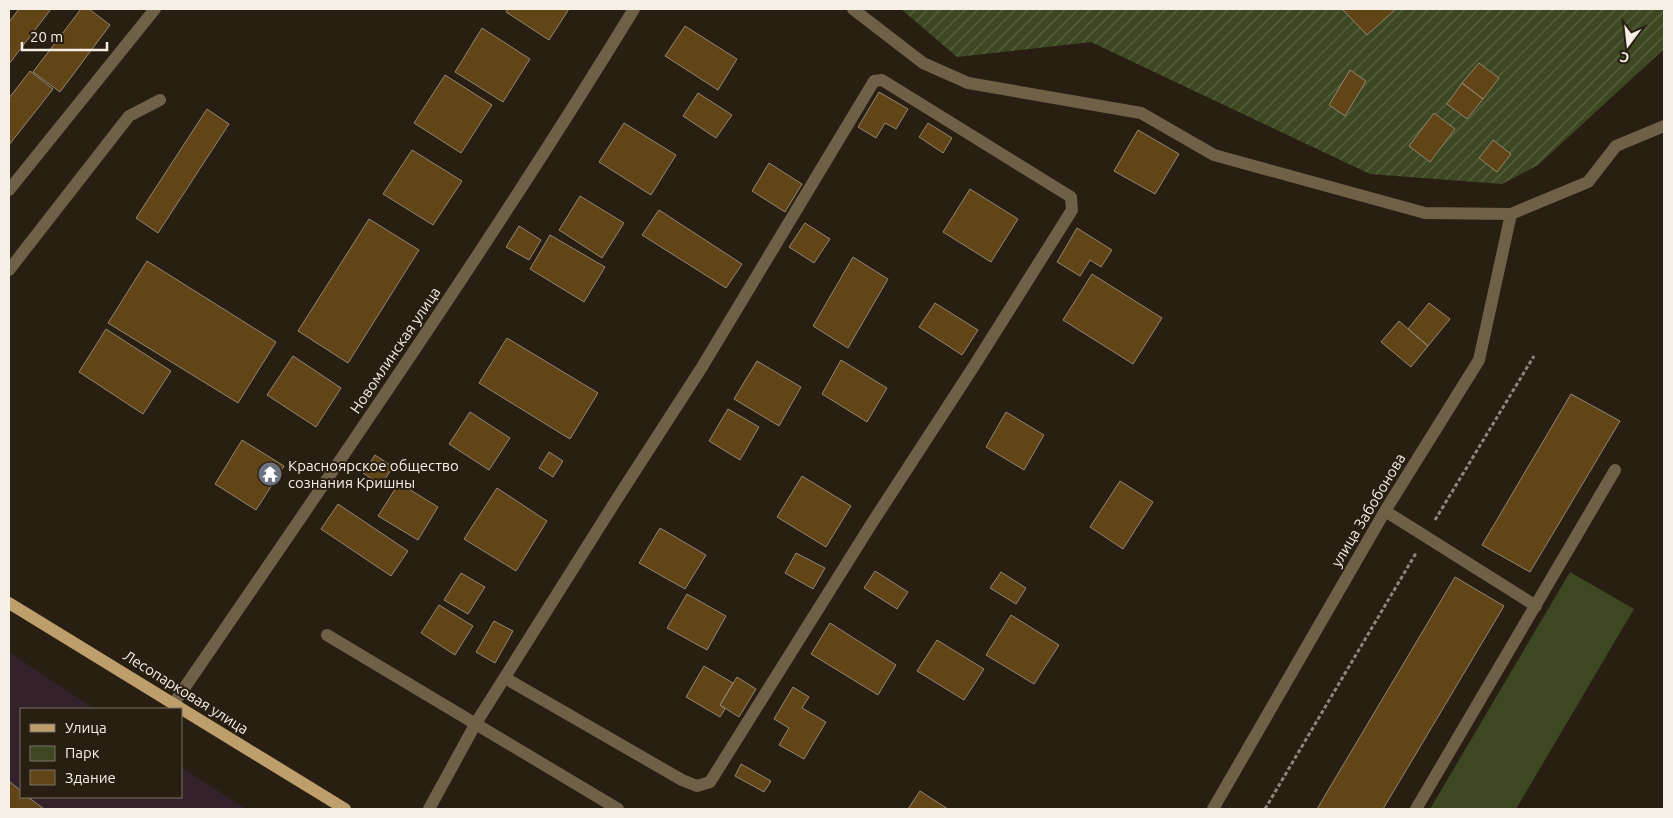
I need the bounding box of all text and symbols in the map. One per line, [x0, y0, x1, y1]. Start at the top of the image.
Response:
scale bar [22, 20, 108, 52]
north arrow [1603, 20, 1653, 70]
text: 20 m [30, 28, 63, 45]
text: С [1618, 49, 1631, 66]
street label: Новомлинская улица [346, 284, 444, 416]
street label: улица Забобонова [1327, 450, 1409, 570]
place label: Красноярское общество сознания Кришны [288, 457, 459, 491]
temple icon: Красноярское общество сознания Кришны [257, 461, 283, 487]
street label: Лесопарковая улица [120, 647, 252, 737]
legend [20, 708, 182, 798]
text: Улица [65, 719, 107, 736]
text: Парк [65, 744, 100, 761]
text: Здание [65, 769, 116, 786]

